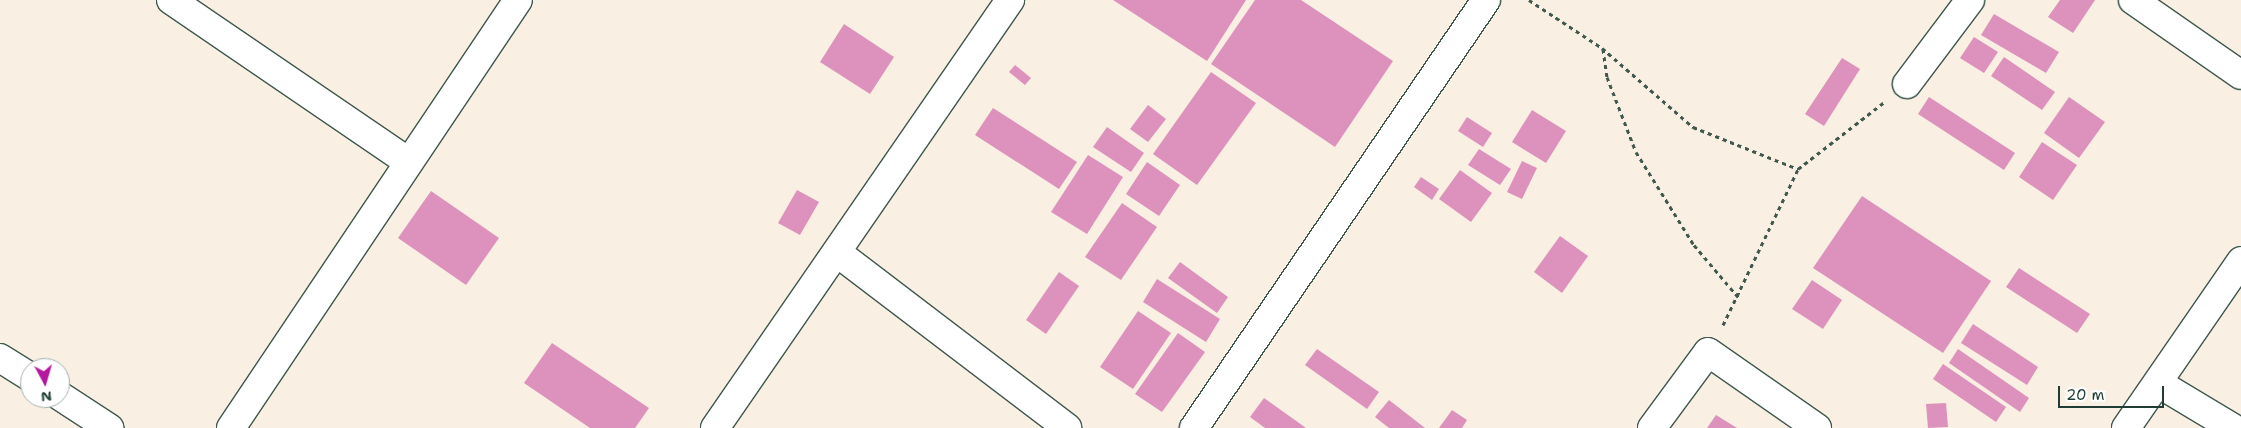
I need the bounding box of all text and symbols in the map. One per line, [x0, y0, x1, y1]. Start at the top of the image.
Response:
north arrow [20, 358, 70, 408]
scale bar [2061, 376, 2167, 408]
text: 20 m [2066, 385, 2105, 405]
text: N [40, 387, 53, 406]

